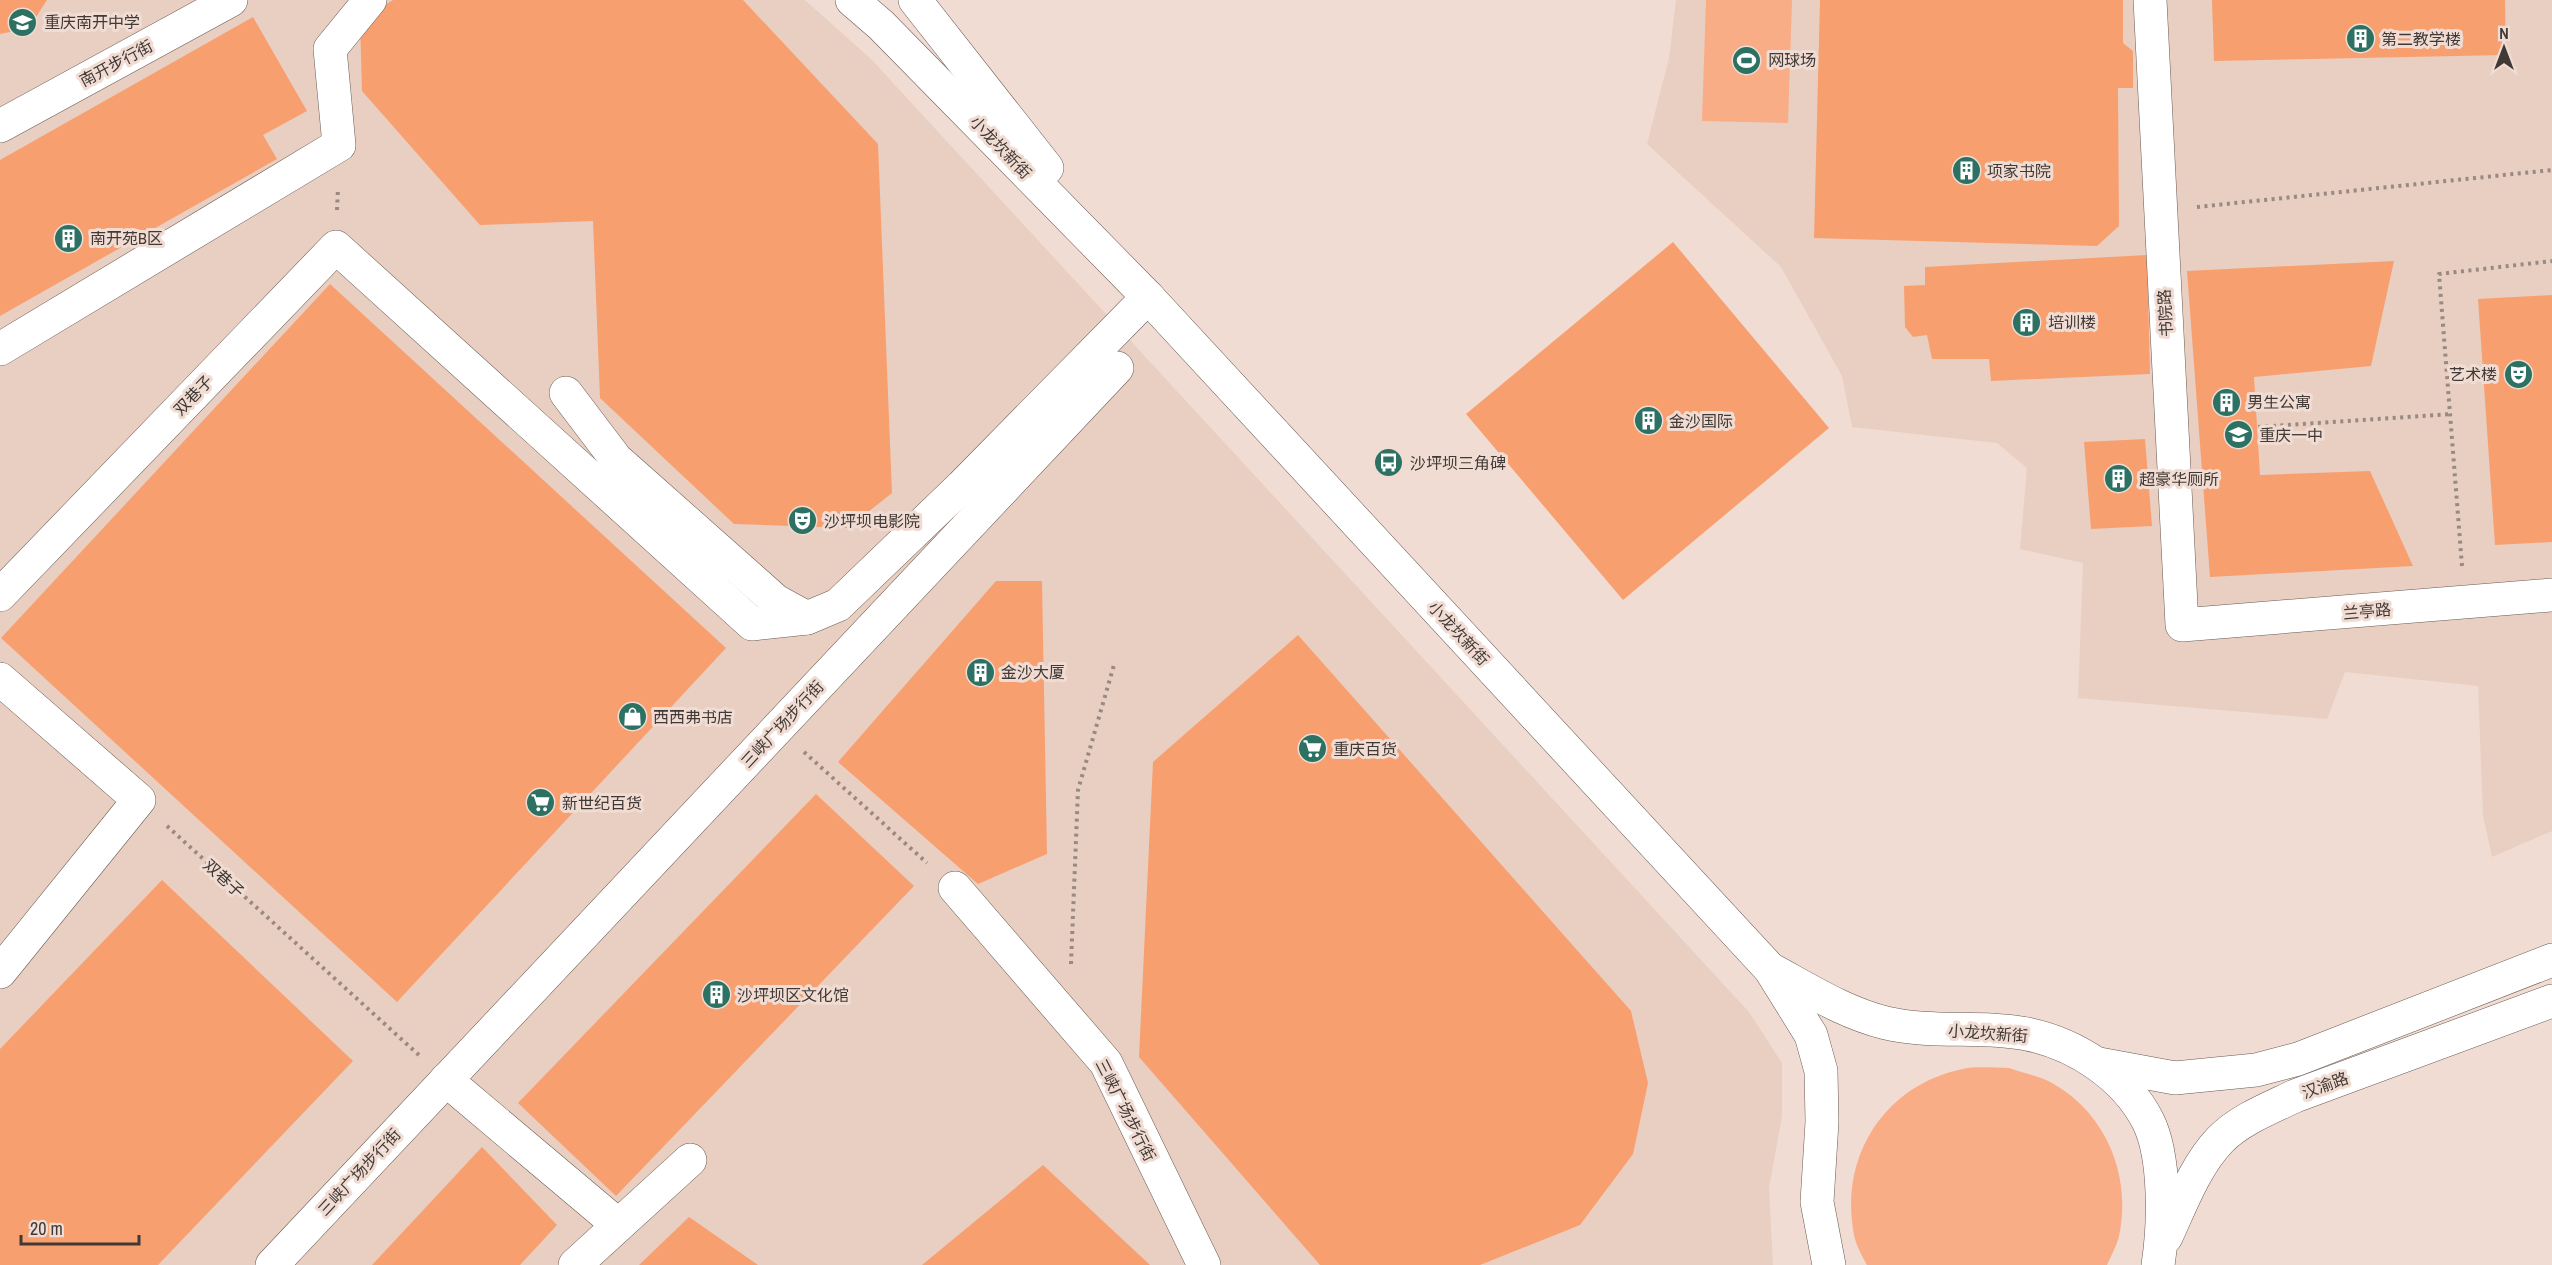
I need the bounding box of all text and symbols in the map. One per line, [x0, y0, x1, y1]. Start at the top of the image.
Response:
school or university icon: 重庆南开中学 [7, 6, 39, 38]
place label: 重庆南开中学 [44, 11, 140, 33]
north arrow [2474, 18, 2534, 78]
text: N [2499, 22, 2509, 44]
building icon: 第二教学楼 [2344, 23, 2376, 55]
place label: 第二教学楼 [2381, 28, 2461, 50]
street label: 南开步行街 [76, 35, 156, 91]
sports icon: 网球场 [1731, 44, 1763, 76]
place label: 网球场 [1768, 49, 1816, 71]
street label: 小龙坎新街 [965, 111, 1037, 183]
building icon: 项家书院 [1950, 155, 1982, 187]
place label: 项家书院 [1987, 160, 2051, 182]
building icon: 南开苑B区 [53, 222, 85, 254]
place label: 南开苑B区 [90, 227, 163, 249]
street label: 书院路 [2153, 288, 2177, 338]
building icon: 培训楼 [2011, 306, 2043, 338]
place label: 培训楼 [2048, 311, 2096, 333]
theatre icon: 艺术楼 [2502, 358, 2534, 390]
place label: 艺术楼 [2449, 363, 2497, 385]
street label: 双巷子 [168, 370, 218, 420]
building icon: 男生公寓 [2210, 386, 2242, 418]
place label: 男生公寓 [2247, 391, 2311, 413]
building icon: 金沙国际 [1632, 405, 1664, 437]
place label: 金沙国际 [1669, 410, 1733, 432]
school or university icon: 重庆一中 [2222, 419, 2254, 451]
place label: 重庆一中 [2259, 424, 2323, 446]
bus stop icon: 沙坪坝三角碑 [1373, 447, 1405, 479]
place label: 沙坪坝三角碑 [1410, 452, 1506, 474]
building icon: 超豪华厕所 [2102, 463, 2134, 495]
place label: 超豪华厕所 [2139, 468, 2219, 490]
theatre icon: 沙坪坝电影院 [787, 505, 819, 537]
place label: 沙坪坝电影院 [824, 510, 920, 532]
street label: 小龙坎新街 [1424, 596, 1494, 670]
street label: 兰亭路 [2342, 598, 2392, 624]
building icon: 金沙大厦 [964, 656, 996, 688]
place label: 金沙大厦 [1001, 661, 1065, 683]
street label: 三峡广场步行街 [736, 676, 828, 772]
shop icon: 西西弗书店 [616, 701, 648, 733]
place label: 西西弗书店 [653, 706, 733, 728]
supermarket icon: 重庆百货 [1296, 733, 1328, 765]
place label: 重庆百货 [1333, 738, 1397, 760]
supermarket icon: 新世纪百货 [525, 787, 557, 819]
place label: 新世纪百货 [562, 792, 642, 814]
street label: 双巷子 [199, 854, 249, 902]
building icon: 沙坪坝区文化馆 [700, 979, 732, 1011]
place label: 沙坪坝区文化馆 [737, 984, 849, 1006]
street label: 小龙坎新街 [1947, 1019, 2029, 1047]
street label: 三峡广场步行街 [1091, 1055, 1161, 1165]
street label: 汉渝路 [2299, 1066, 2351, 1104]
street label: 三峡广场步行街 [313, 1124, 405, 1220]
scale bar [21, 1208, 140, 1246]
text: 20 m [30, 1216, 63, 1241]

